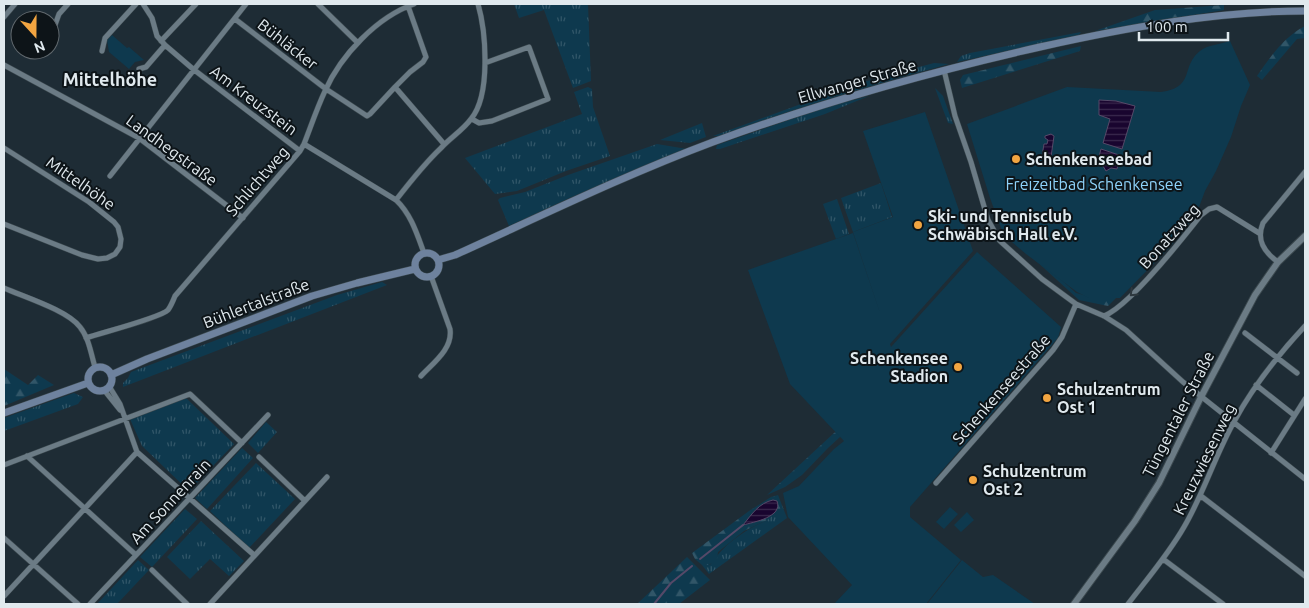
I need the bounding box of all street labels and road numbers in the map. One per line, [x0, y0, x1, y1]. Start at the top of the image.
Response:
street label: Bühläcker [254, 15, 322, 73]
street label: Ellwanger Straße [796, 55, 918, 107]
street label: Am Kreuzstein [207, 61, 301, 139]
street label: Landhegstraße [123, 111, 221, 189]
street label: Schlichtweg [222, 143, 292, 219]
street label: Mittelhöhe [43, 153, 119, 213]
street label: Bonatzweg [1135, 200, 1203, 272]
street label: Bühlertalstraße [200, 274, 312, 332]
street label: Schenkenseestraße [949, 331, 1053, 447]
street label: Tüngentaler Straße [1139, 348, 1217, 480]
street label: Kreuzwiesenweg [1169, 400, 1239, 518]
street label: Am Sonnenrain [126, 455, 214, 547]

